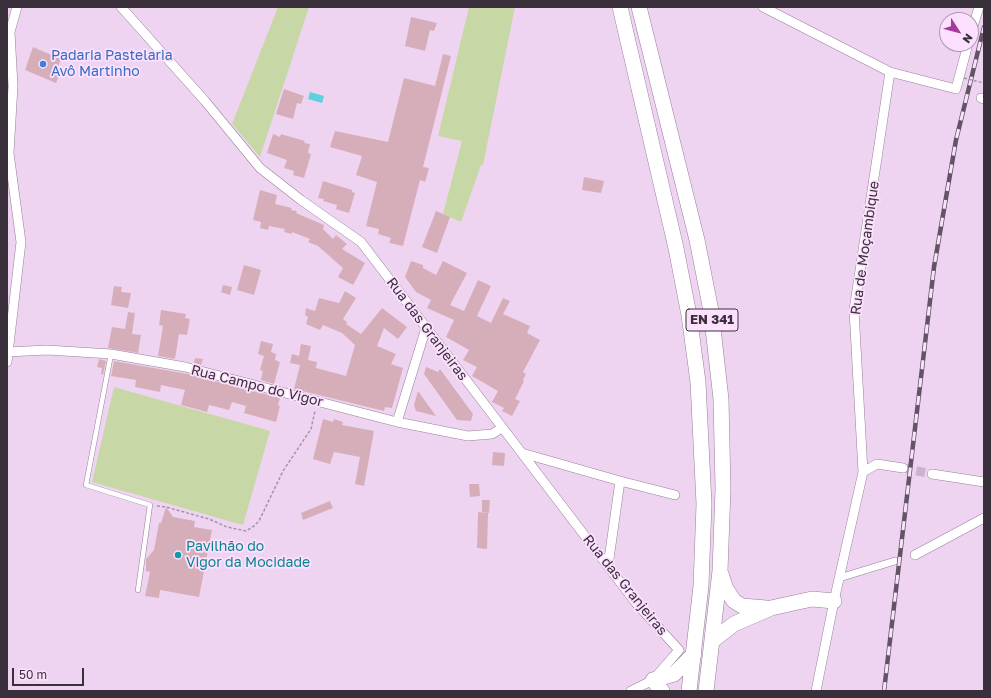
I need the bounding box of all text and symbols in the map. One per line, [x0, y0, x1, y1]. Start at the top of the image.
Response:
north arrow [939, 12, 979, 52]
text: N [961, 32, 976, 46]
place label: Padaria Pastelaria Avô Martinho [51, 48, 173, 80]
marker: Padaria Pastelaria Avô Martinho [38, 59, 48, 69]
street label: Rua de Moçambique [847, 180, 883, 316]
street label: Rua das Granjeiras [383, 274, 471, 384]
road number: EN 341 [686, 309, 738, 331]
street label: Rua Campo do Vigor [189, 361, 325, 411]
street label: Rua das Granjeiras [579, 531, 671, 639]
place label: Pavilhão do Vigor da Mocidade [186, 539, 310, 572]
marker: Pavilhão do Vigor da Mocidade [173, 550, 183, 560]
scale bar [14, 660, 86, 686]
text: 50 m [19, 667, 47, 682]

